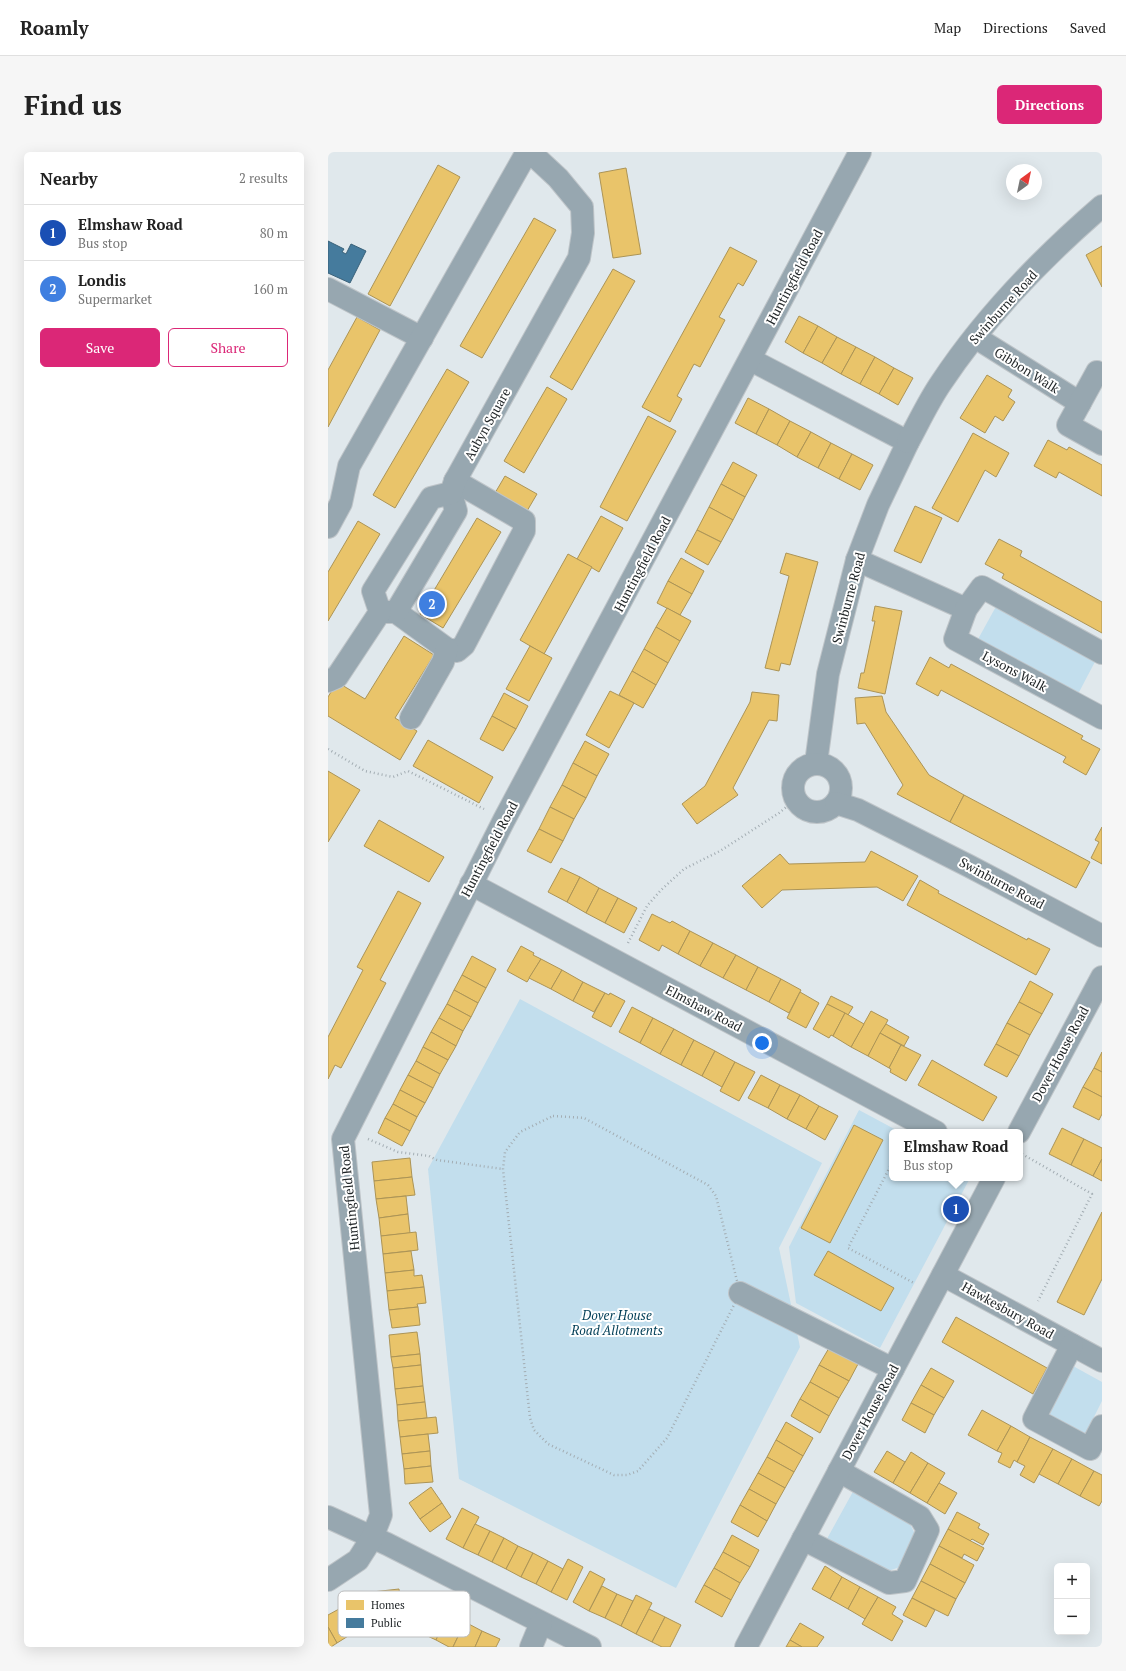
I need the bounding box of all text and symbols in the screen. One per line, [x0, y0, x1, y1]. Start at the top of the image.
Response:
text: Roamly [20, 15, 89, 40]
text: Map [934, 18, 961, 37]
text: Directions [983, 18, 1048, 37]
text: Saved [1070, 18, 1106, 37]
button: Directions [997, 85, 1102, 124]
text: Find us [24, 86, 122, 123]
north arrow [1006, 164, 1042, 200]
text: Nearby [40, 167, 98, 190]
text: 2 results [239, 169, 288, 187]
text: Elmshaw Road [78, 214, 183, 234]
text: 1 [49, 224, 57, 242]
text: 80 m [260, 224, 288, 242]
street label: Huntingfield Road [761, 226, 827, 328]
text: Bus stop [78, 234, 127, 252]
street label: Swinburne Road [965, 266, 1041, 348]
text: Londis [78, 270, 126, 290]
text: 2 [49, 280, 57, 298]
text: 160 m [253, 280, 288, 298]
text: Supermarket [78, 290, 152, 308]
button: Save [40, 328, 160, 367]
button: Share [168, 328, 288, 367]
street label: Gibbon Walk [991, 343, 1063, 397]
street label: Aubyn Square [460, 385, 514, 463]
street label: Huntingfield Road [609, 513, 675, 615]
street label: Swinburne Road [827, 550, 869, 646]
pin: 2 [419, 589, 445, 619]
street label: Lysons Walk [979, 646, 1051, 696]
street label: Huntingfield Road [456, 798, 522, 900]
street label: Swinburne Road [956, 853, 1048, 913]
street label: Elmshaw Road [663, 980, 745, 1036]
street label: Dover House Road [1027, 1003, 1093, 1105]
your location [752, 1033, 772, 1053]
popup [889, 1129, 1023, 1181]
text: Elmshaw Road [904, 1136, 1008, 1156]
street label: Huntingfield Road [335, 1145, 363, 1251]
text: Bus stop [904, 1156, 953, 1174]
pin: 1 [943, 1194, 969, 1224]
street label: Hawkesbury Road [959, 1277, 1057, 1343]
park label: Dover House Road Allotments [570, 1306, 663, 1339]
street label: Dover House Road [837, 1361, 903, 1463]
map controls [1054, 1563, 1090, 1635]
button: + [1054, 1563, 1090, 1599]
legend [338, 1591, 470, 1637]
text: Homes [371, 1598, 405, 1612]
button: − [1054, 1599, 1090, 1635]
text: Public [371, 1616, 402, 1630]

